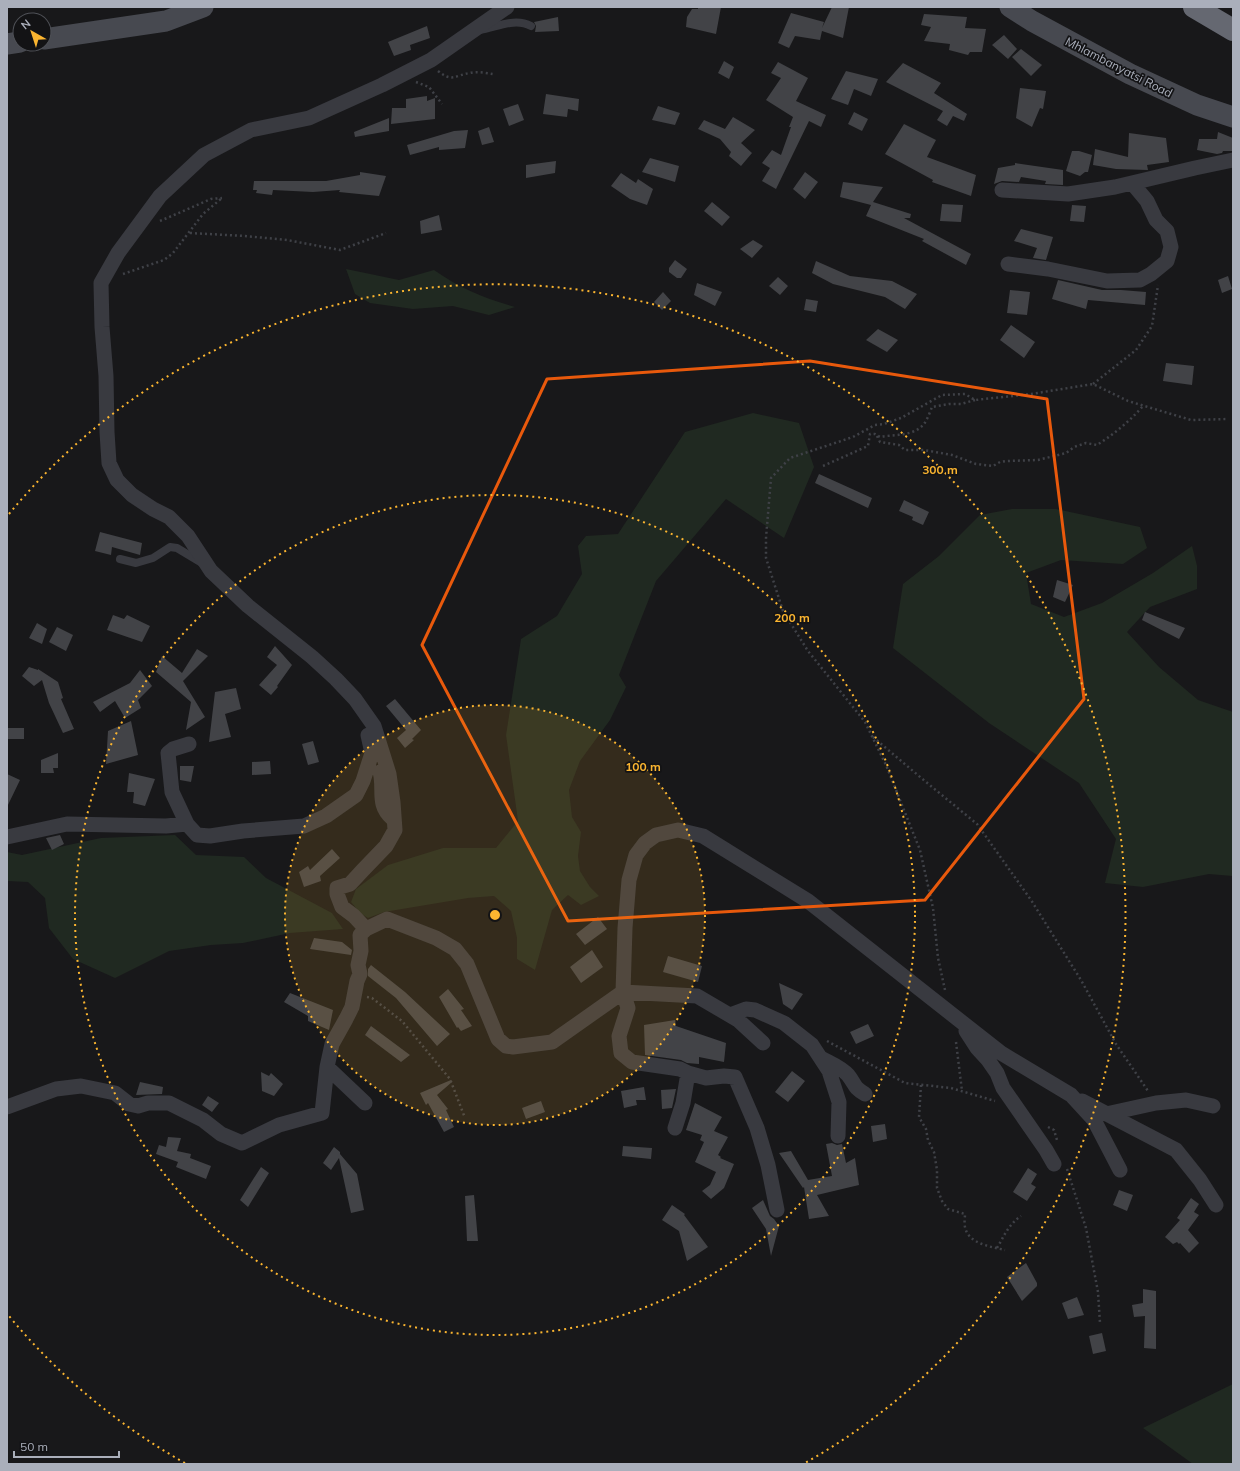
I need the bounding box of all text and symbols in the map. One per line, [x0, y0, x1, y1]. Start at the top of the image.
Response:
north arrow [12, 12, 52, 52]
text: N [18, 16, 33, 32]
street label: Mhlambanyatsi Road [1063, 33, 1175, 101]
text: 300 m [922, 462, 958, 477]
text: 200 m [774, 610, 810, 625]
text: 100 m [625, 759, 661, 774]
centre of rings [488, 908, 502, 922]
scale bar [14, 1433, 119, 1459]
text: 50 m [20, 1439, 48, 1454]

